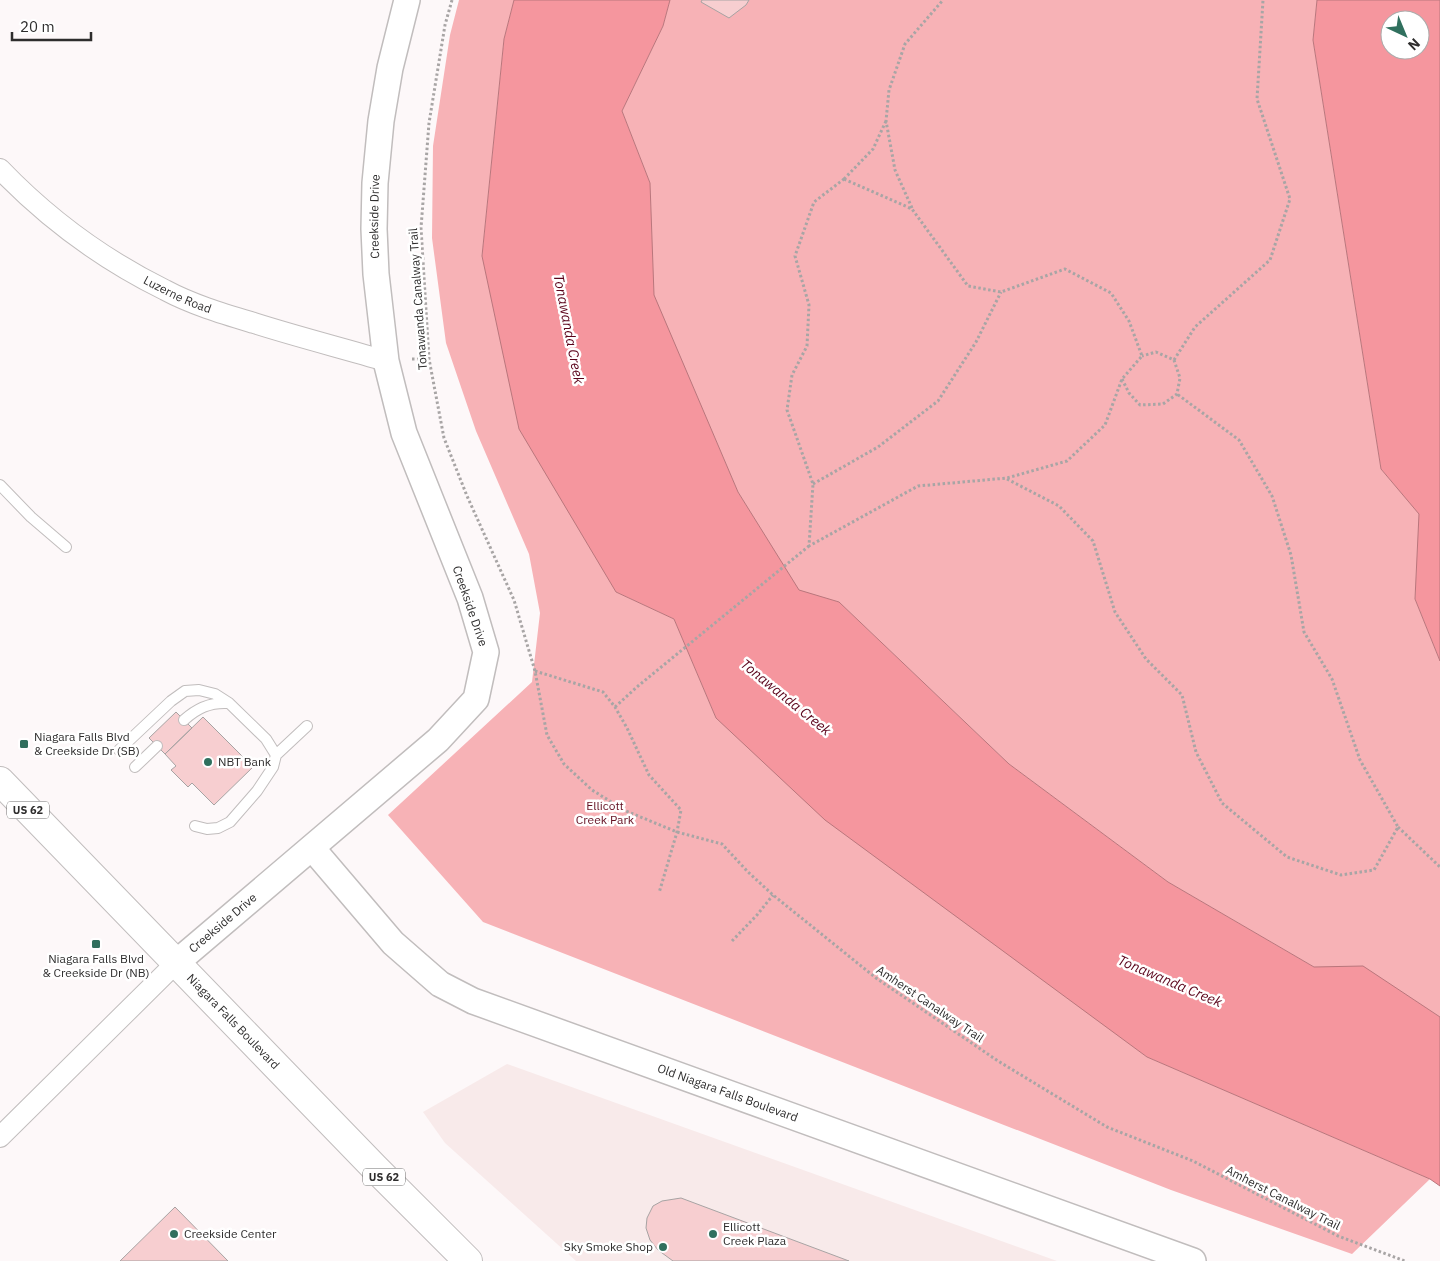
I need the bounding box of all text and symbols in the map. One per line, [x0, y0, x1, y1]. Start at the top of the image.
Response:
scale bar [12, 10, 91, 42]
north arrow [1380, 10, 1430, 60]
text: 20 m [20, 17, 55, 36]
text: N [1404, 34, 1424, 54]
street label: Creekside Drive [366, 173, 383, 259]
street label: Tonawanda Canalway Trail [405, 227, 430, 371]
street label: Luzerne Road [141, 272, 214, 316]
water label: Tonawanda Creek [550, 273, 589, 386]
street label: Creekside Drive [450, 564, 491, 648]
water label: Tonawanda Creek [737, 655, 836, 740]
place label: Niagara Falls Blvd & Creekside Dr (SB) [34, 729, 140, 758]
marker: Niagara Falls Blvd & Creekside Dr (SB) [18, 738, 30, 750]
place label: NBT Bank [218, 754, 272, 769]
marker: NBT Bank [202, 756, 214, 768]
park label: Ellicott Creek Park [576, 798, 635, 827]
road number: US 62 [7, 802, 49, 818]
street label: Creekside Drive [185, 889, 260, 956]
marker: Niagara Falls Blvd & Creekside Dr (NB) [90, 938, 102, 950]
place label: Niagara Falls Blvd & Creekside Dr (NB) [42, 951, 150, 980]
water label: Tonawanda Creek [1115, 951, 1225, 1011]
street label: Amherst Canalway Trail [874, 962, 987, 1045]
street label: Niagara Falls Boulevard [184, 970, 283, 1072]
street label: Old Niagara Falls Boulevard [655, 1060, 800, 1125]
street label: Amherst Canalway Trail [1223, 1162, 1343, 1233]
road number: US 62 [363, 1168, 405, 1186]
place label: Ellicott Creek Plaza [723, 1219, 787, 1248]
place label: Creekside Center [184, 1226, 277, 1241]
marker: Creekside Center [168, 1228, 180, 1240]
marker: Ellicott Creek Plaza [707, 1228, 719, 1240]
place label: Sky Smoke Shop [564, 1239, 653, 1254]
marker: Sky Smoke Shop [657, 1241, 669, 1253]

